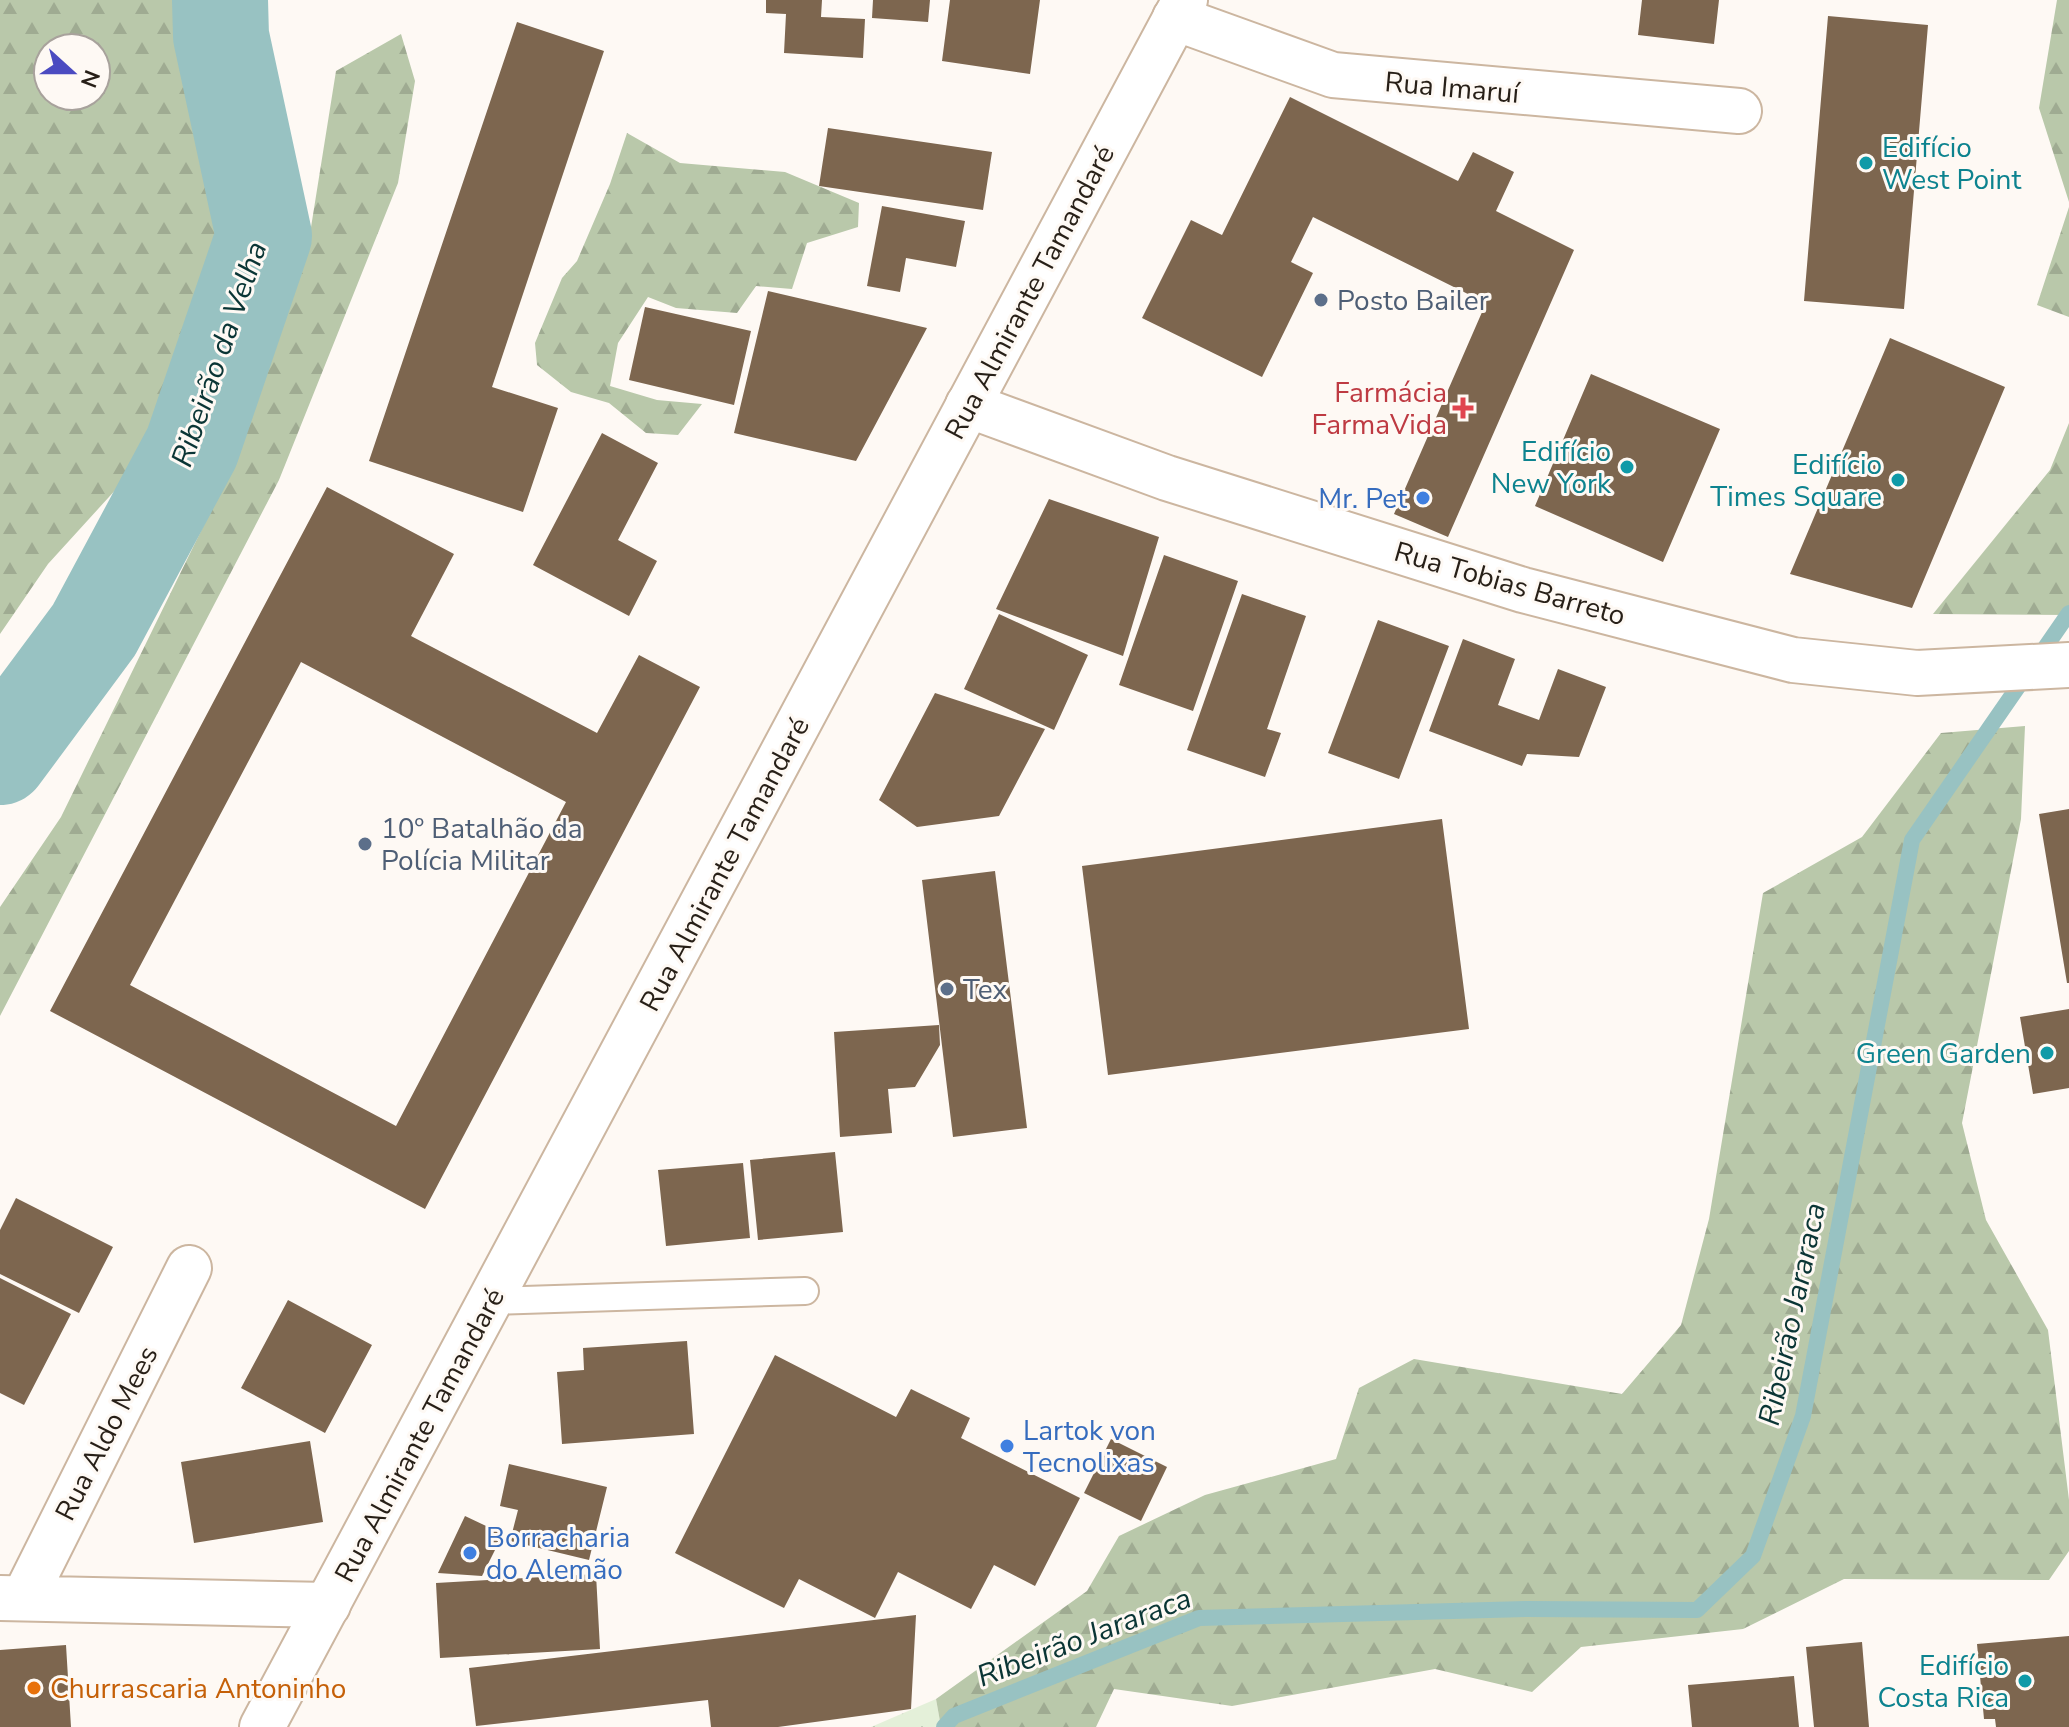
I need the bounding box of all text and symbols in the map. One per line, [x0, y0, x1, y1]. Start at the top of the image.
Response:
north arrow [32, 32, 112, 112]
street label: Rua Imaruí [1383, 63, 1522, 113]
text: N [73, 66, 107, 92]
place label: Edifício West Point [1882, 129, 2021, 199]
street label: Rua Almirante Tamandaré [936, 139, 1124, 446]
marker: Edifício West Point [1857, 154, 1875, 172]
water label: Ribeirão da Velha [162, 236, 277, 472]
place label: Posto Bailer [1337, 282, 1489, 320]
marker: Posto Bailer [1312, 291, 1330, 309]
place label: Farmácia FarmaVida [1312, 374, 1447, 444]
marker: Farmácia FarmaVida [1454, 399, 1472, 417]
place label: Edifício New York [1491, 433, 1612, 503]
place label: Edifício Times Square [1710, 446, 1882, 516]
marker: Edifício New York [1618, 458, 1636, 476]
marker: Edifício Times Square [1889, 471, 1907, 489]
place label: Mr. Pet [1318, 480, 1407, 518]
marker: Mr. Pet [1414, 489, 1432, 507]
street label: Rua Tobias Barreto [1390, 533, 1630, 635]
street label: Rua Almirante Tamandaré [631, 711, 819, 1018]
place label: 10º Batalhão da Polícia Militar [381, 810, 583, 880]
marker: 10º Batalhão da Polícia Militar [356, 835, 374, 853]
place label: Tex [963, 971, 1007, 1009]
marker: Tex [938, 980, 956, 998]
place label: Green Garden [1856, 1035, 2031, 1073]
marker: Green Garden [2038, 1044, 2056, 1062]
water label: Ribeirão Jararaca [1749, 1199, 1836, 1429]
street label: Rua Almirante Tamandaré [326, 1282, 514, 1589]
street label: Rua Aldo Mees [47, 1340, 167, 1527]
place label: Lartok von Tecnolixas [1023, 1412, 1156, 1482]
marker: Lartok von Tecnolixas [998, 1437, 1016, 1455]
place label: Borracharia do Alemão [486, 1519, 630, 1589]
marker: Borracharia do Alemão [461, 1544, 479, 1562]
water label: Ribeirão Jararaca [971, 1578, 1197, 1697]
place label: Edifício Costa Rica [1877, 1647, 2009, 1717]
place label: Churrascaria Antoninho [50, 1670, 346, 1708]
marker: Edifício Costa Rica [2016, 1672, 2034, 1690]
marker: Churrascaria Antoninho [25, 1679, 43, 1697]

